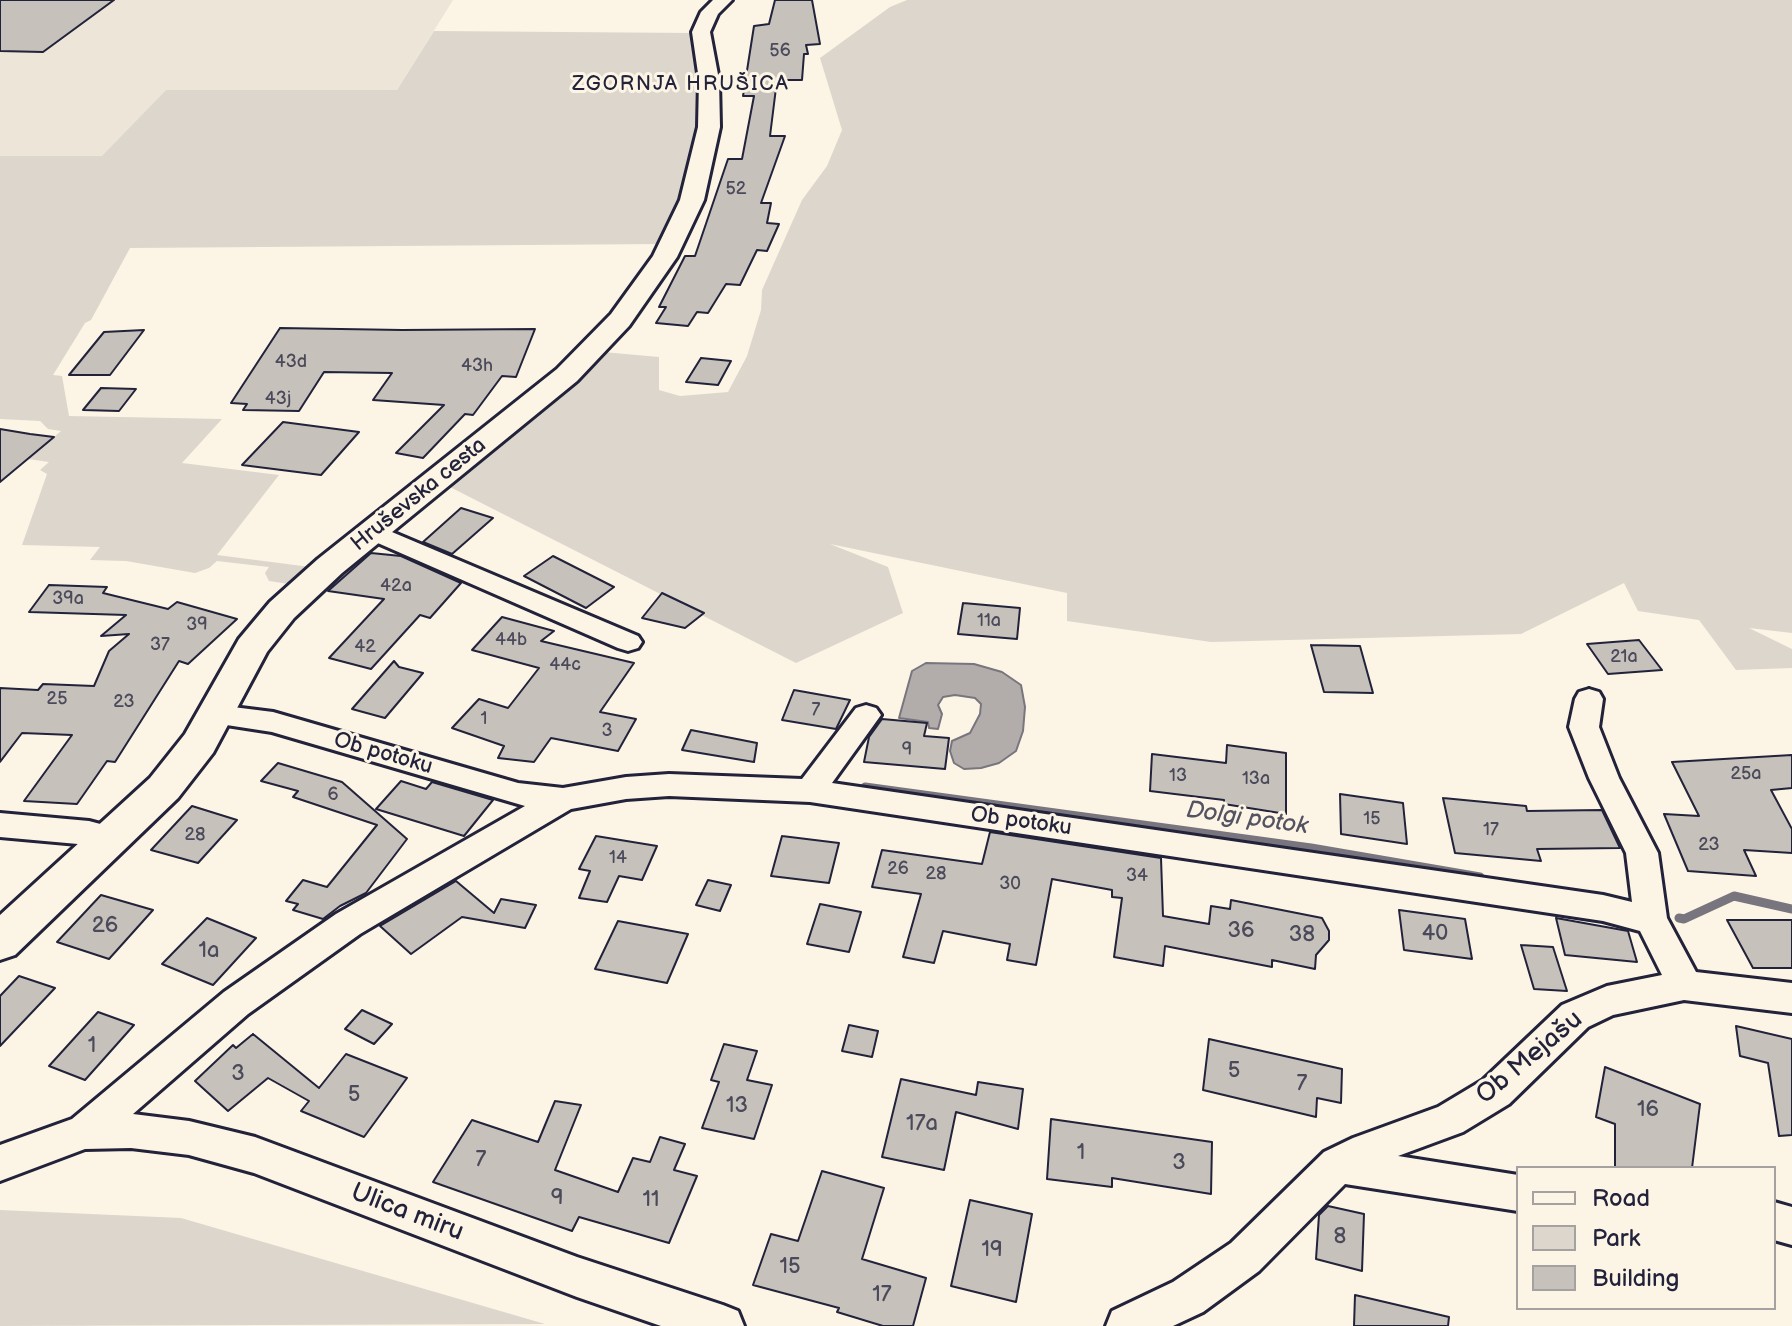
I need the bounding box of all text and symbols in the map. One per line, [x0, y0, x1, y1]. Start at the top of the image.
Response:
house number: 56 [769, 40, 791, 62]
district label: ZGORNJA HRUŠICA [572, 73, 790, 97]
house number: 52 [726, 178, 746, 200]
house number: 43d [275, 351, 307, 373]
house number: 43h [461, 355, 493, 377]
house number: 43j [265, 388, 291, 410]
street label: Hruševska cesta [346, 433, 492, 557]
house number: 42a [380, 575, 412, 597]
house number: 39a [52, 588, 84, 610]
house number: 11a [977, 610, 1001, 632]
house number: 39 [186, 614, 208, 636]
house number: 44b [495, 629, 527, 651]
house number: 37 [150, 634, 170, 656]
house number: 42 [354, 636, 376, 658]
house number: 21a [1610, 646, 1638, 668]
house number: 44c [549, 654, 581, 676]
house number: 25 [47, 688, 67, 710]
house number: 23 [113, 691, 135, 713]
house number: 7 [812, 699, 820, 721]
house number: 1 [481, 708, 487, 730]
house number: 3 [601, 720, 613, 742]
street label: Ob potoku [331, 727, 435, 781]
house number: 9 [902, 739, 912, 761]
house number: 25a [1730, 763, 1762, 785]
house number: 13 [1169, 765, 1187, 787]
house number: 13a [1242, 768, 1270, 790]
house number: 6 [328, 784, 338, 806]
water label: Dolgi potok [1184, 796, 1310, 842]
street label: Ob potoku [969, 802, 1073, 842]
house number: 15 [1363, 808, 1381, 830]
house number: 17 [1483, 819, 1499, 841]
house number: 28 [184, 824, 206, 846]
house number: 23 [1698, 834, 1720, 856]
house number: 14 [609, 847, 627, 869]
house number: 26 [887, 858, 909, 880]
house number: 28 [925, 863, 947, 885]
house number: 34 [1126, 865, 1148, 887]
house number: 30 [999, 873, 1021, 895]
house number: 26 [92, 913, 118, 939]
house number: 36 [1228, 918, 1254, 944]
house number: 40 [1422, 921, 1448, 947]
house number: 38 [1289, 922, 1315, 948]
house number: 1a [199, 938, 219, 964]
street label: Ob Mejašu [1471, 1005, 1589, 1111]
house number: 1 [88, 1033, 96, 1059]
house number: 5 [1228, 1058, 1240, 1084]
house number: 3 [231, 1061, 245, 1087]
house number: 7 [1297, 1071, 1307, 1097]
house number: 5 [348, 1082, 360, 1108]
house number: 13 [726, 1093, 748, 1119]
house number: 16 [1637, 1097, 1659, 1123]
house number: 17a [906, 1111, 938, 1137]
house number: 1 [1077, 1140, 1085, 1166]
house number: 7 [476, 1147, 486, 1173]
house number: 3 [1172, 1150, 1186, 1176]
legend [1516, 1166, 1776, 1310]
street label: Ulica miru [346, 1177, 468, 1249]
text: Road [1592, 1184, 1650, 1213]
house number: 9 [551, 1185, 563, 1211]
house number: 11 [642, 1187, 660, 1213]
house number: 8 [1334, 1224, 1346, 1250]
text: Park [1592, 1224, 1640, 1253]
house number: 19 [981, 1237, 1003, 1263]
house number: 15 [779, 1254, 801, 1280]
text: Building [1592, 1264, 1679, 1293]
house number: 17 [872, 1282, 892, 1308]

